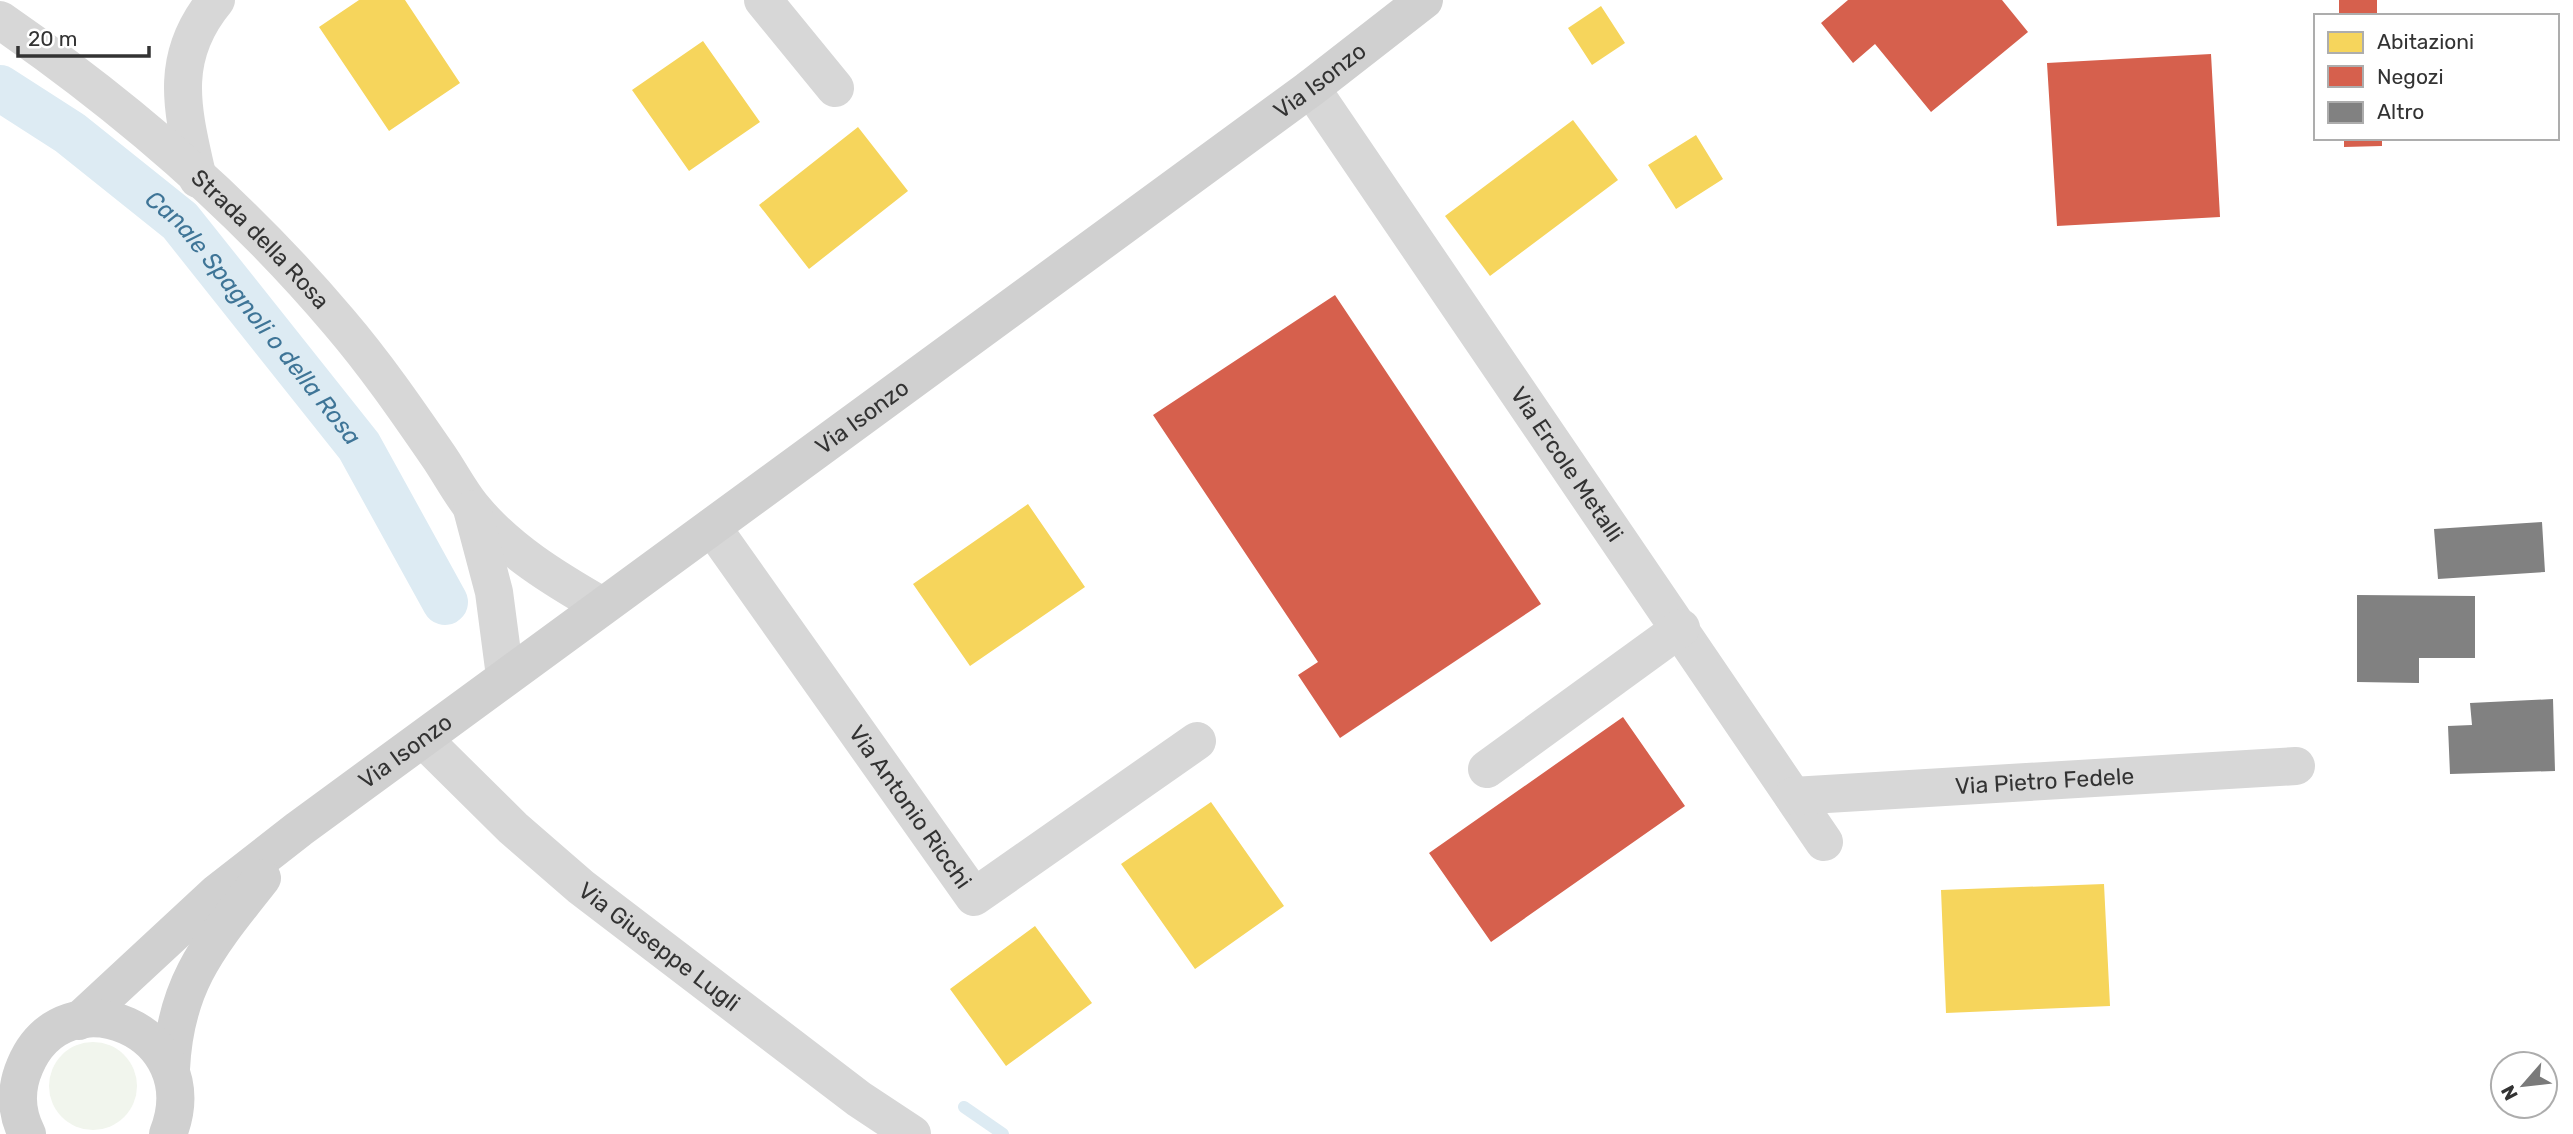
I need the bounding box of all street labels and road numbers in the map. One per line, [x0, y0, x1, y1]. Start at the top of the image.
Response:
street label: Via Isonzo [1268, 36, 1372, 125]
street label: Strada della Rosa [185, 163, 335, 315]
street label: Via Isonzo [810, 373, 914, 460]
street label: Via Ercole Metalli [1504, 381, 1629, 547]
street label: Via Isonzo [353, 708, 457, 795]
street label: Via Antonio Ricchi [843, 720, 978, 894]
street label: Via Pietro Fedele [1954, 762, 2135, 800]
street label: Via Giuseppe Lugli [573, 876, 746, 1017]

